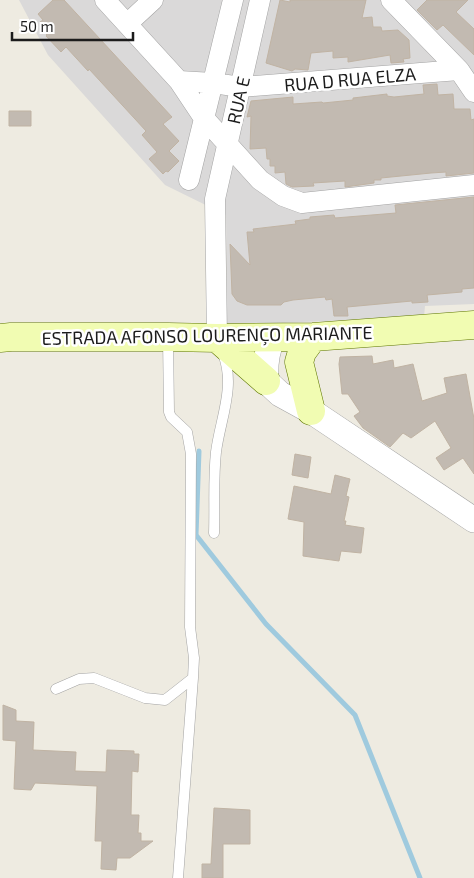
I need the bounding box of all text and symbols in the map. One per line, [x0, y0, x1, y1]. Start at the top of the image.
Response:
scale bar [12, 10, 134, 42]
text: 50 m [20, 17, 54, 35]
street label: RUA D RUA ELZA [283, 62, 418, 96]
street label: RUA E [222, 74, 254, 126]
street label: ESTRADA AFONSO LOURENÇO MARIANTE [41, 321, 373, 350]

